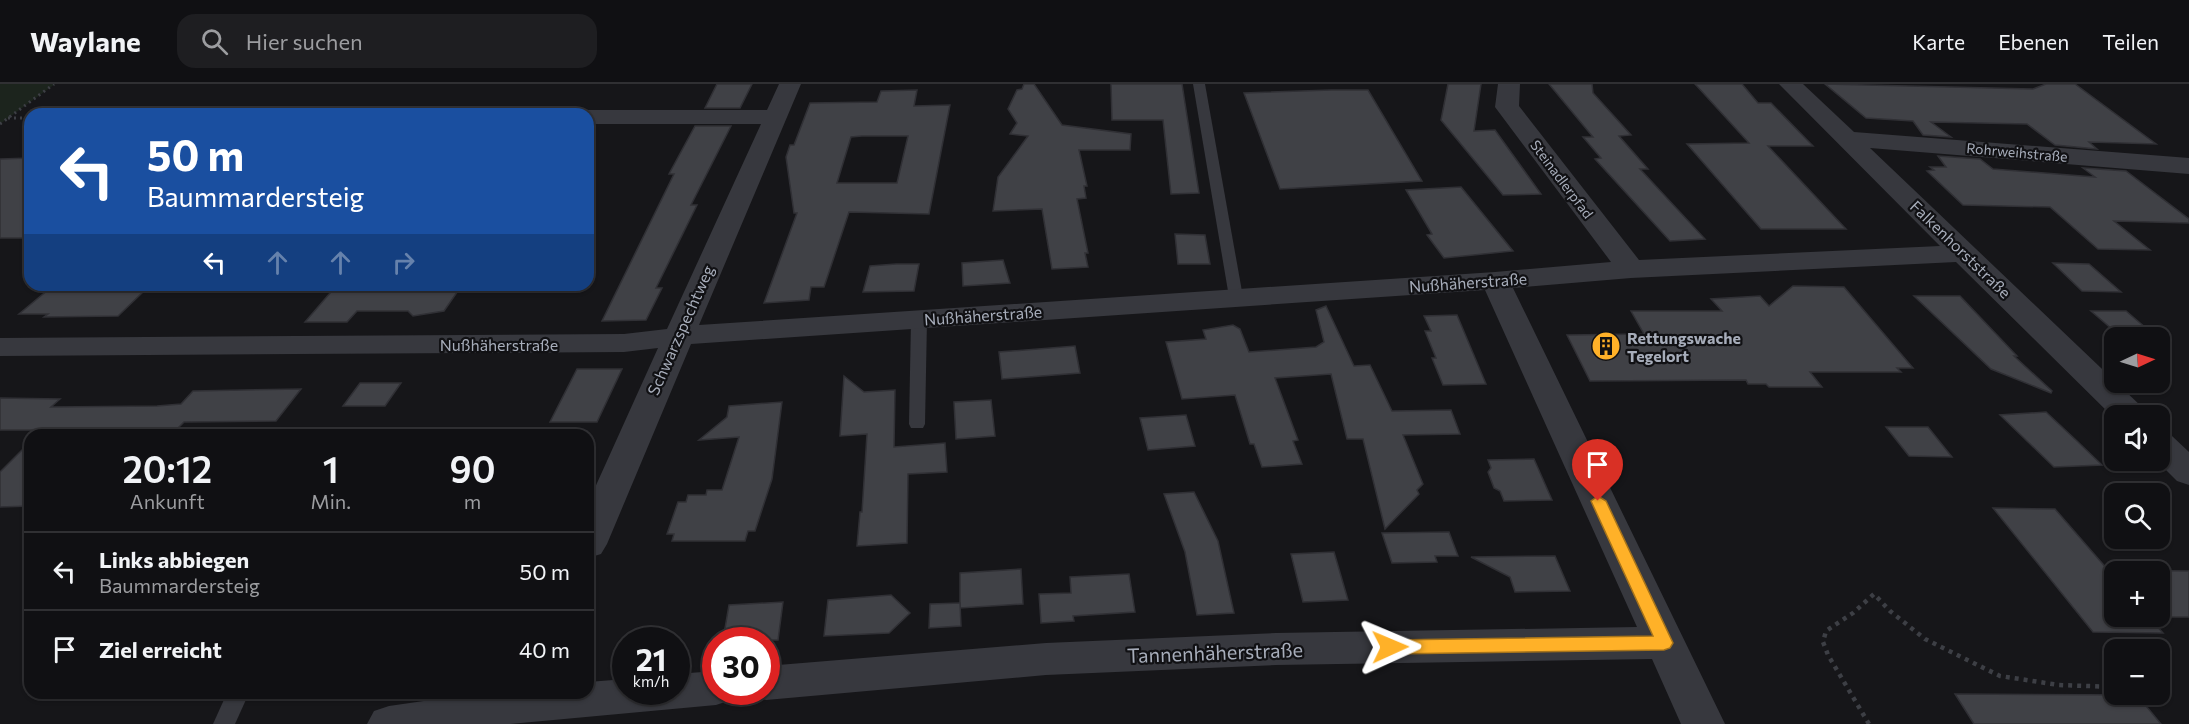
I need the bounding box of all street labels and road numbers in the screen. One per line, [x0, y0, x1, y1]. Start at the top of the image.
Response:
street label: Steinadlerpfad [1527, 136, 1597, 222]
street label: Rohrweihstraße [1966, 139, 2068, 165]
street label: Falkenhorststraße [1907, 196, 2015, 302]
street label: Schwarzspechtweg [643, 262, 717, 398]
street label: Nußhäherstraße [1408, 268, 1528, 296]
street label: Nußhäherstraße [923, 301, 1043, 329]
street label: Nußhäherstraße [440, 335, 558, 354]
street label: Tannenhäherstraße [1127, 637, 1303, 667]

